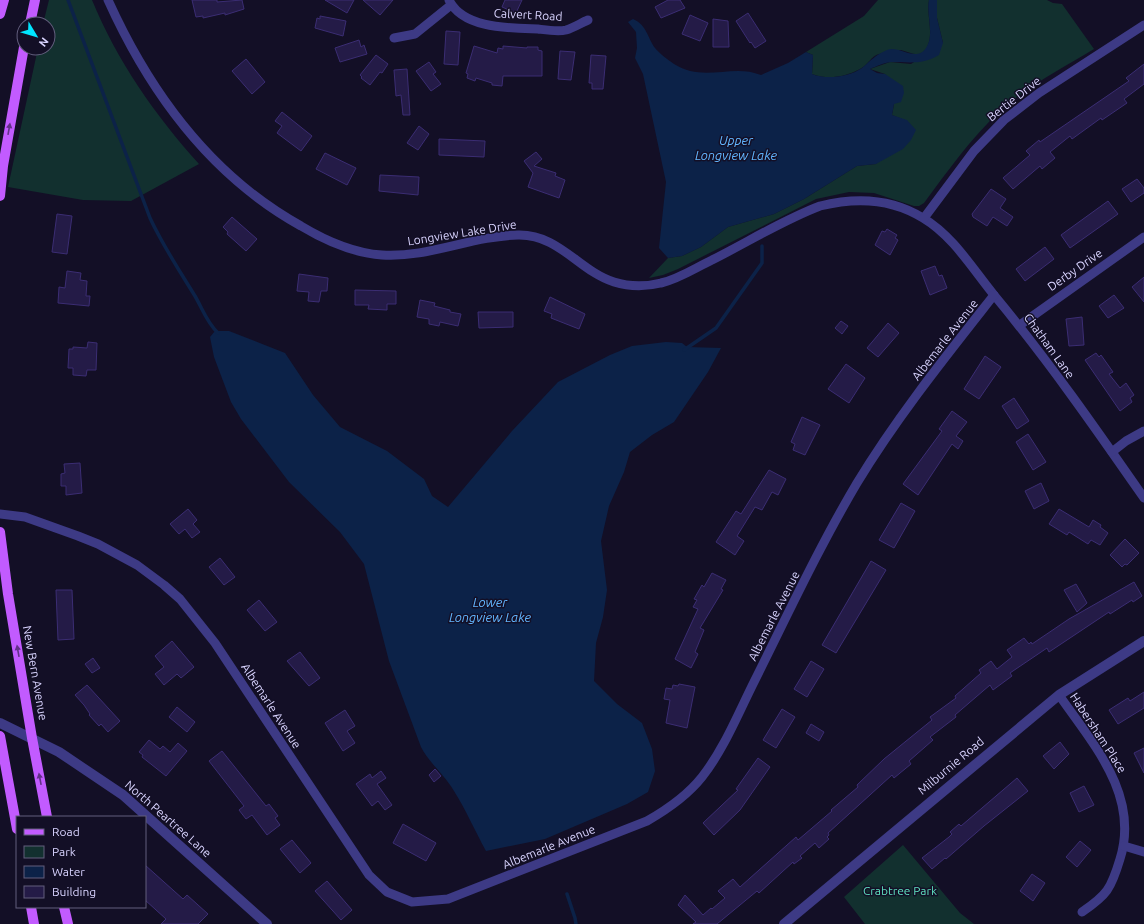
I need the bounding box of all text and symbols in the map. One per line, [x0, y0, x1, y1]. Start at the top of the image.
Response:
street label: Calvert Road [493, 6, 563, 23]
north arrow [16, 16, 56, 56]
text: N [37, 35, 51, 49]
street label: Bertie Drive [984, 74, 1043, 123]
one-way arrow [6, 123, 12, 136]
water label: Upper Longview Lake [695, 133, 778, 162]
street label: Longview Lake Drive [406, 217, 517, 248]
street label: Derby Drive [1045, 246, 1104, 293]
street label: Albemarle Avenue [909, 297, 980, 383]
street label: Chatham Lane [1022, 311, 1077, 381]
street label: Albemarle Avenue [745, 569, 802, 663]
water label: Lower Longview Lake [449, 595, 532, 624]
street label: New Bern Avenue [21, 624, 50, 721]
one-way arrow [15, 644, 21, 657]
street label: Albemarle Avenue [239, 661, 304, 751]
street label: Habersham Place [1068, 690, 1129, 775]
street label: Milburnie Road [915, 734, 986, 797]
one-way arrow [37, 773, 43, 785]
street label: North Peartree Lane [123, 778, 214, 860]
legend [16, 816, 146, 908]
street label: Albemarle Avenue [501, 822, 597, 871]
text: Road [52, 825, 80, 838]
text: Park [52, 845, 76, 858]
text: Water [52, 865, 85, 878]
park label: Crabtree Park [863, 884, 937, 897]
text: Building [52, 885, 96, 898]

